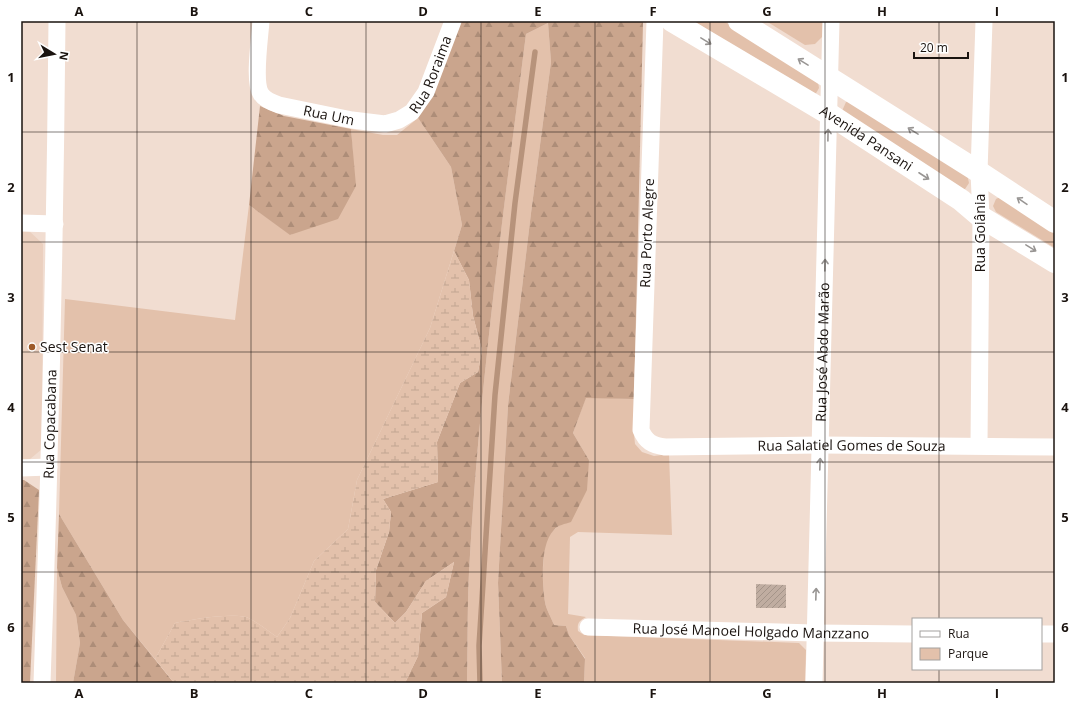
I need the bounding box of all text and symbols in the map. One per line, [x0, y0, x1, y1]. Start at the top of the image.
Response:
text: A [75, 2, 84, 20]
text: B [190, 2, 199, 20]
text: C [305, 2, 313, 20]
text: D [418, 2, 428, 20]
text: E [534, 2, 542, 20]
text: F [649, 2, 657, 20]
text: G [762, 2, 772, 20]
text: H [877, 2, 887, 20]
text: I [995, 2, 999, 20]
street label: Rua Roraima [404, 33, 456, 117]
north arrow [34, 34, 74, 74]
scale bar [914, 34, 968, 60]
one-way arrow [700, 37, 711, 45]
text: 20 m [920, 39, 948, 56]
text: N [56, 50, 73, 62]
one-way arrow [798, 58, 809, 66]
text: 1 [7, 68, 15, 86]
text: 1 [1061, 68, 1069, 86]
street label: Rua Um [302, 100, 356, 129]
street label: Avenida Pansani [817, 101, 917, 175]
one-way arrow [907, 126, 919, 134]
one-way arrow [824, 129, 832, 142]
one-way arrow [918, 171, 929, 180]
text: 2 [7, 178, 15, 196]
street label: Rua Porto Alegre [635, 178, 658, 288]
text: 2 [1061, 178, 1069, 196]
street label: Rua Goiânia [970, 194, 989, 272]
one-way arrow [1017, 196, 1028, 205]
one-way arrow [1025, 244, 1037, 252]
one-way arrow [821, 259, 829, 272]
street label: Rua José Abdo Marão [811, 282, 833, 422]
text: 3 [7, 288, 15, 306]
text: 3 [1061, 288, 1069, 306]
place label: Sest Senat [40, 337, 108, 356]
marker: Sest Senat [27, 342, 37, 352]
street label: Rua Copacabana [39, 369, 60, 479]
text: 4 [7, 398, 15, 416]
text: 4 [1061, 398, 1069, 416]
street label: Rua Salatiel Gomes de Souza [757, 435, 946, 455]
one-way arrow [816, 458, 824, 471]
text: 5 [7, 508, 15, 526]
text: 5 [1061, 508, 1069, 526]
one-way arrow [812, 588, 819, 601]
text: 6 [7, 618, 15, 636]
street label: Rua José Manoel Holgado Manzzano [632, 618, 869, 643]
legend [912, 618, 1042, 670]
text: 6 [1061, 618, 1069, 636]
text: Rua [948, 625, 969, 642]
text: Parque [948, 645, 988, 662]
text: A [75, 684, 84, 702]
text: B [190, 684, 199, 702]
text: C [305, 684, 313, 702]
text: D [418, 684, 428, 702]
text: E [534, 684, 542, 702]
text: F [649, 684, 657, 702]
text: G [762, 684, 772, 702]
text: H [877, 684, 887, 702]
text: I [995, 684, 999, 702]

